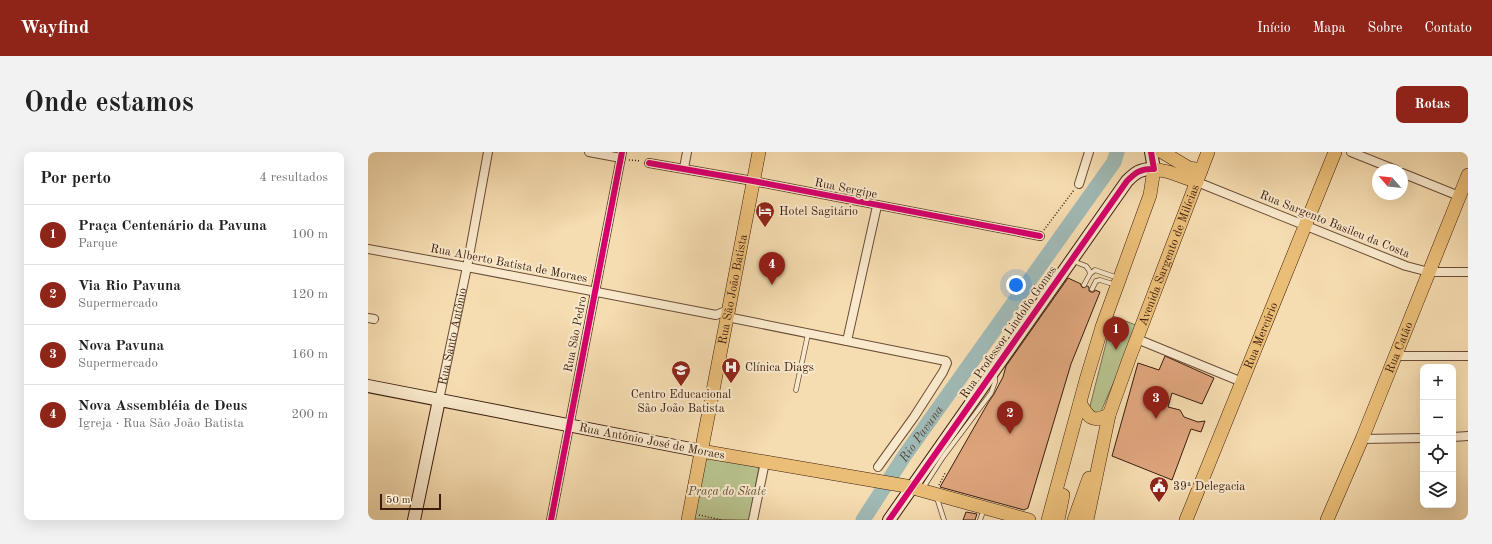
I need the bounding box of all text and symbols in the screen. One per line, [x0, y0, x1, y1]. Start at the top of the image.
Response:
text: Wayfind [20, 19, 89, 38]
text: Início [1257, 21, 1291, 35]
text: Mapa [1313, 21, 1345, 35]
text: Sobre [1367, 21, 1402, 35]
text: Contato [1424, 21, 1472, 35]
button: Rotas [1396, 86, 1468, 123]
text: Onde estamos [24, 90, 194, 118]
north arrow [1372, 164, 1408, 200]
text: Por perto [40, 170, 111, 187]
text: 4 resultados [260, 171, 328, 184]
street label: Rua Sergipe [813, 177, 879, 201]
street label: Avenida Sargento de Milícias [1137, 183, 1202, 328]
street label: Rua Sargento Basileu da Costa [1258, 189, 1411, 261]
hotel icon: Hotel Sagitário [754, 200, 776, 228]
place label: Hotel Sagitário [779, 206, 858, 218]
text: Praça Centenário da Pavuna [78, 219, 267, 234]
text: 1 [49, 228, 57, 241]
text: 100 m [291, 228, 328, 241]
street label: Rua São João Batista [717, 233, 750, 345]
text: Parque [78, 237, 117, 250]
street label: Rua Alberto Batista de Moraes [429, 243, 588, 285]
pin: 4 [759, 252, 785, 285]
street label: Rua Professor Lindolfo Gomes [958, 264, 1059, 401]
your location [1006, 275, 1026, 295]
text: Via Rio Pavuna [78, 279, 181, 294]
street label: Rua Santo Antônio [437, 287, 469, 386]
text: 2 [49, 288, 57, 301]
text: 120 m [291, 288, 328, 301]
street label: Rua São Pedro [563, 295, 589, 373]
text: Supermercado [78, 297, 158, 310]
street label: Rua Mercúrio [1243, 301, 1280, 371]
pin: 1 [1103, 317, 1129, 350]
street label: Rua Catão [1384, 320, 1415, 375]
text: Nova Pavuna [78, 339, 164, 354]
text: 3 [49, 348, 57, 361]
text: 160 m [291, 348, 328, 361]
hospital icon: Clínica Diags [720, 356, 742, 384]
text: Supermercado [78, 357, 158, 370]
school or university icon: Centro Educacional São João Batista [670, 359, 692, 387]
place label: Clínica Diags [745, 362, 814, 374]
map controls [1420, 364, 1456, 508]
button: + [1420, 364, 1456, 400]
pin: 3 [1143, 386, 1169, 419]
place label: Centro Educacional São João Batista [631, 389, 731, 415]
text: Nova Assembléia de Deus [78, 399, 247, 414]
button: − [1420, 400, 1456, 436]
pin: 2 [997, 401, 1023, 434]
water label: Rio Pavuna [897, 404, 946, 466]
text: 4 [49, 408, 57, 421]
text: 200 m [291, 408, 328, 421]
text: Igreja · Rua São João Batista [78, 417, 244, 430]
street label: Rua Antônio José de Moraes [578, 422, 726, 462]
button: locate [1420, 436, 1456, 472]
button: layers [1420, 472, 1456, 508]
public building icon: 39ª Delegacia [1148, 475, 1170, 503]
place label: 39ª Delegacia [1173, 481, 1245, 493]
park label: Praça do Skate [687, 486, 766, 498]
scale bar [380, 492, 441, 511]
text: 50 m [386, 495, 411, 506]

